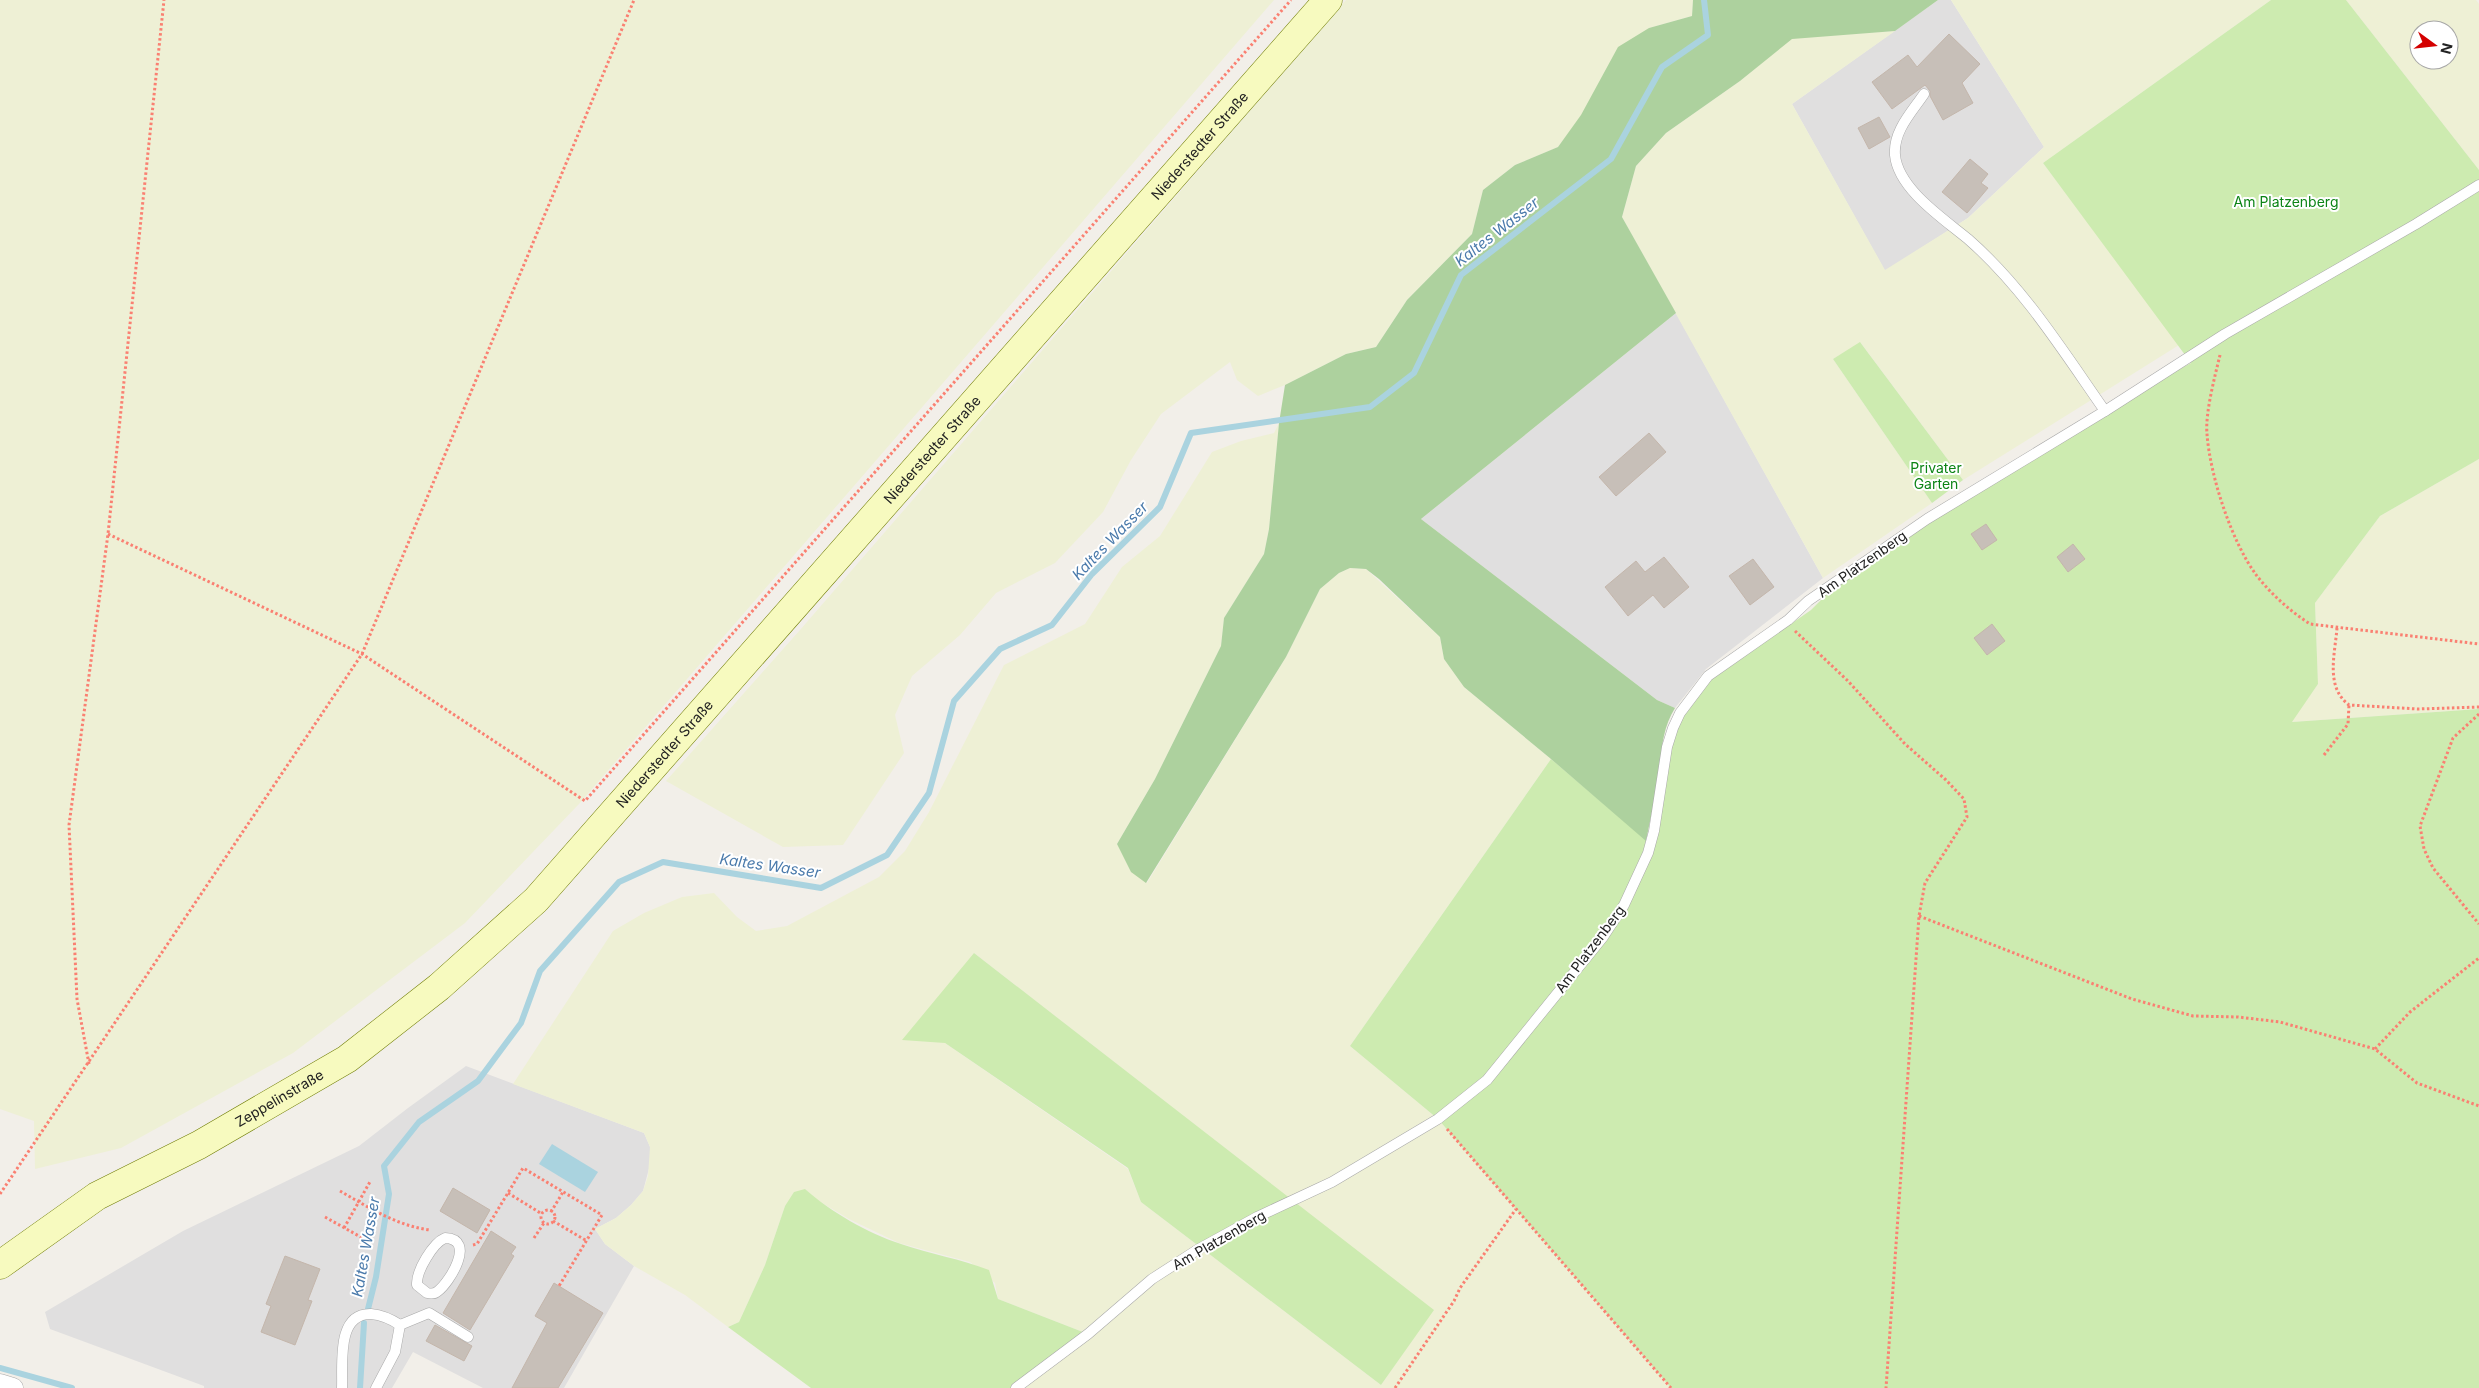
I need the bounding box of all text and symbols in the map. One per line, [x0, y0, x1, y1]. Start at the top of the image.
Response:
north arrow [2409, 20, 2459, 70]
text: N [2437, 41, 2457, 56]
street label: Niederstedter Straße [1147, 88, 1251, 203]
water label: Kaltes Wasser [1451, 193, 1543, 270]
park label: Am Platzenberg [2234, 193, 2338, 210]
street label: Niederstedter Straße [880, 392, 984, 507]
park label: Privater Garten [1910, 459, 1962, 492]
water label: Kaltes Wasser [1068, 497, 1152, 584]
street label: Am Platzenberg [1814, 527, 1910, 601]
street label: Niederstedter Straße [612, 696, 716, 811]
water label: Kaltes Wasser [719, 849, 822, 882]
street label: Am Platzenberg [1551, 902, 1628, 996]
street label: Zeppelinstraße [232, 1066, 326, 1130]
water label: Kaltes Wasser [347, 1195, 384, 1299]
street label: Am Platzenberg [1169, 1206, 1268, 1273]

